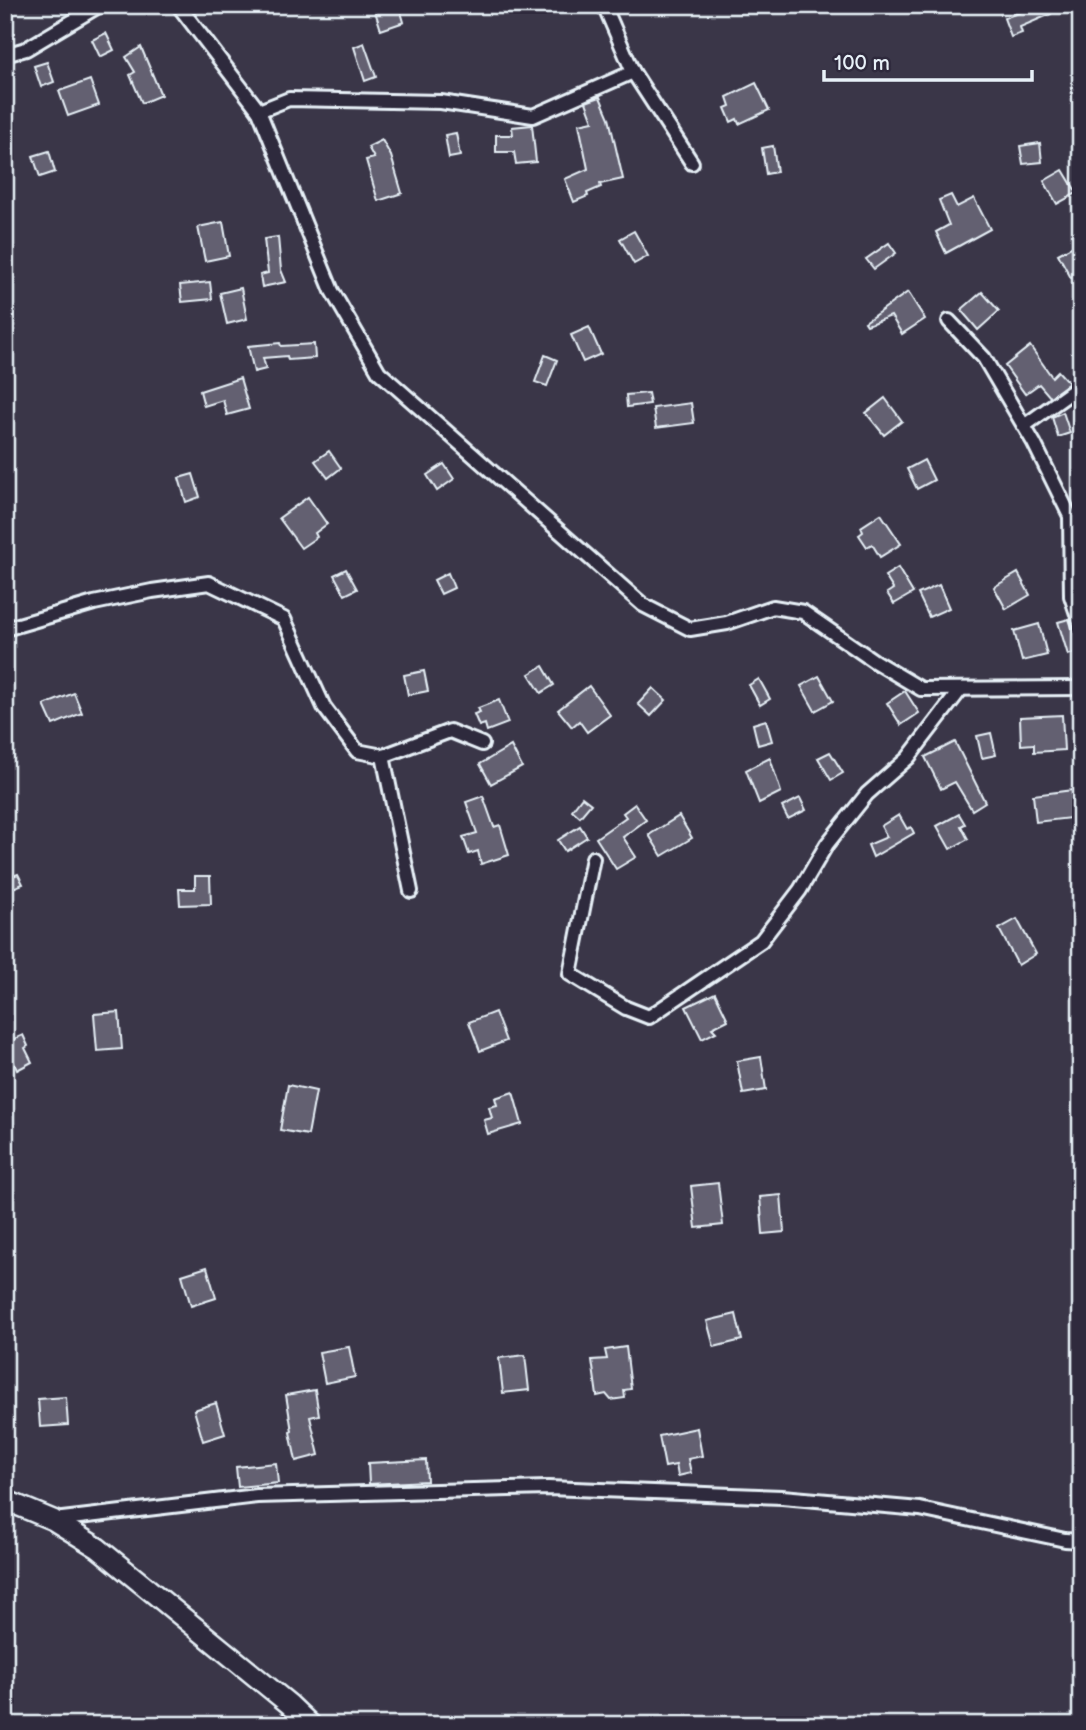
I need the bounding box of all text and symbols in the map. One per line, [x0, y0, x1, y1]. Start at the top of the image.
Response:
scale bar [824, 38, 1032, 82]
text: 100 m [834, 51, 890, 76]

